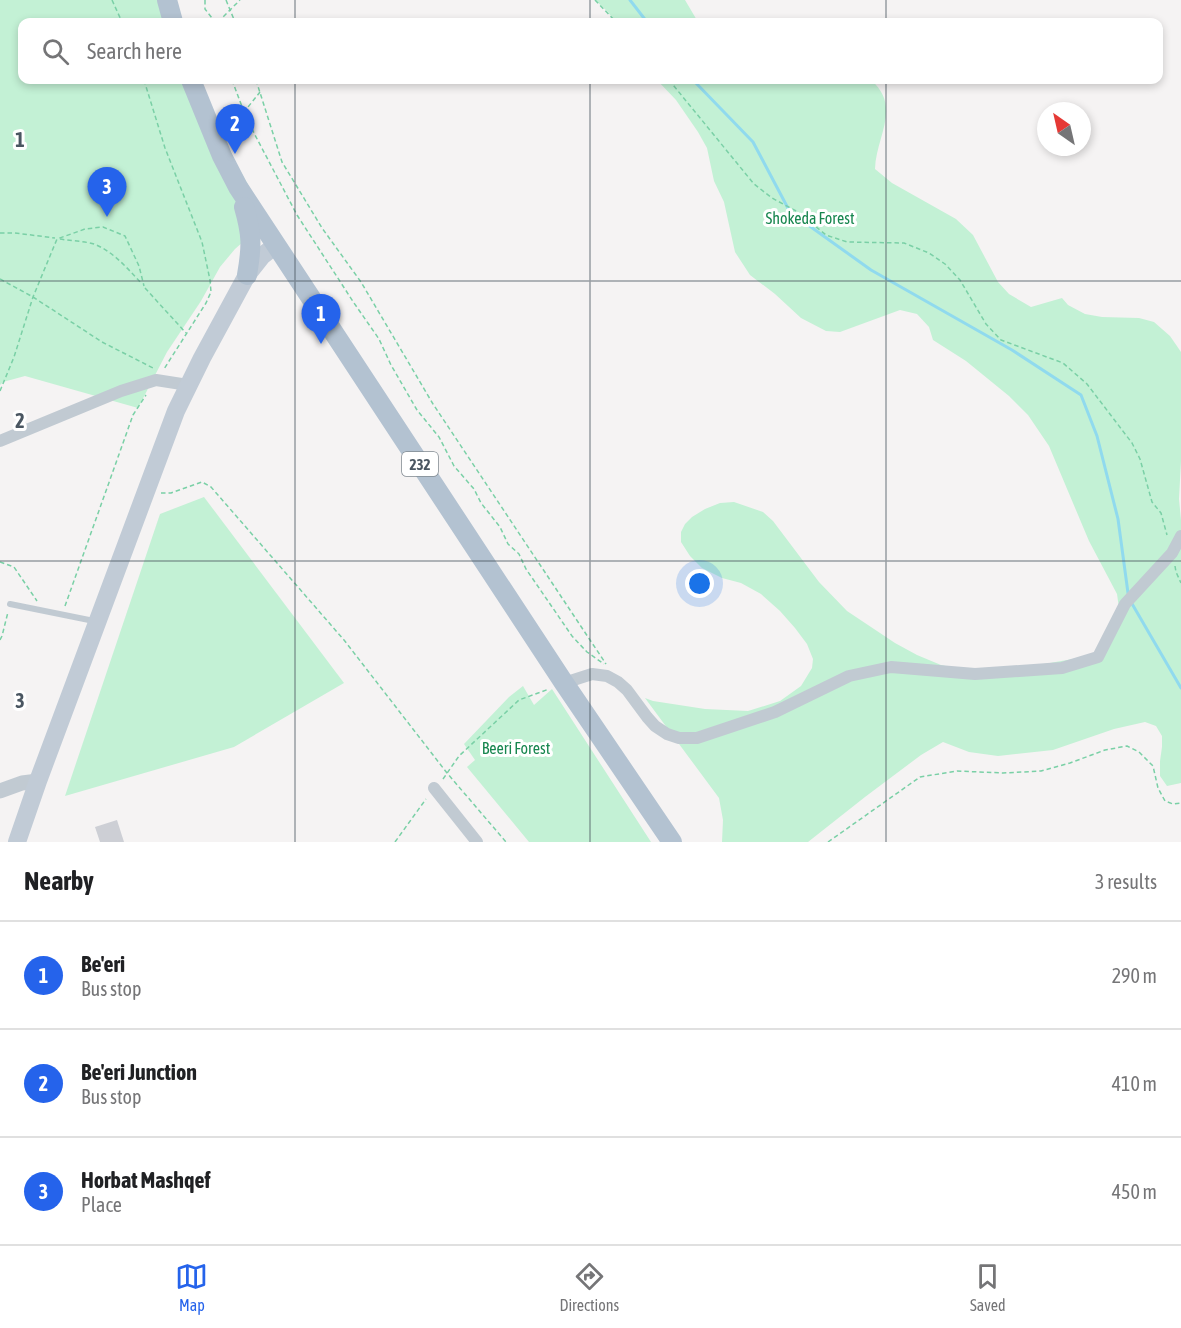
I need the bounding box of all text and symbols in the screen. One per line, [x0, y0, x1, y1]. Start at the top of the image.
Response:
search box [18, 18, 1163, 84]
icon: search [39, 35, 72, 68]
text: Search here [87, 38, 182, 64]
north arrow [1037, 102, 1091, 156]
pin: 2 [216, 104, 254, 154]
text: 1 [15, 128, 25, 151]
pin: 3 [88, 168, 126, 217]
park label: Shokeda Forest [765, 209, 855, 227]
pin: 1 [302, 294, 340, 344]
text: 2 [15, 409, 25, 432]
road number: 232 [402, 452, 438, 476]
your location [685, 569, 714, 598]
text: 3 [15, 689, 25, 712]
park label: Beeri Forest [482, 739, 551, 757]
text: Nearby [24, 866, 94, 896]
text: 3 results [1095, 870, 1157, 893]
text: Be'eri [81, 951, 125, 977]
text: 1 [39, 964, 48, 987]
text: 290 m [1112, 964, 1157, 987]
text: Bus stop [81, 977, 141, 1000]
text: Be'eri Junction [81, 1059, 197, 1085]
text: 2 [39, 1072, 48, 1095]
text: 410 m [1112, 1072, 1157, 1095]
text: Bus stop [81, 1085, 141, 1108]
text: Horbat Mashqef [81, 1167, 211, 1193]
text: 3 [39, 1180, 48, 1203]
text: 450 m [1112, 1180, 1157, 1203]
text: Place [81, 1193, 122, 1216]
tab: Map [175, 1260, 208, 1314]
tab: Directions [559, 1260, 619, 1314]
tab: Saved [970, 1260, 1005, 1314]

